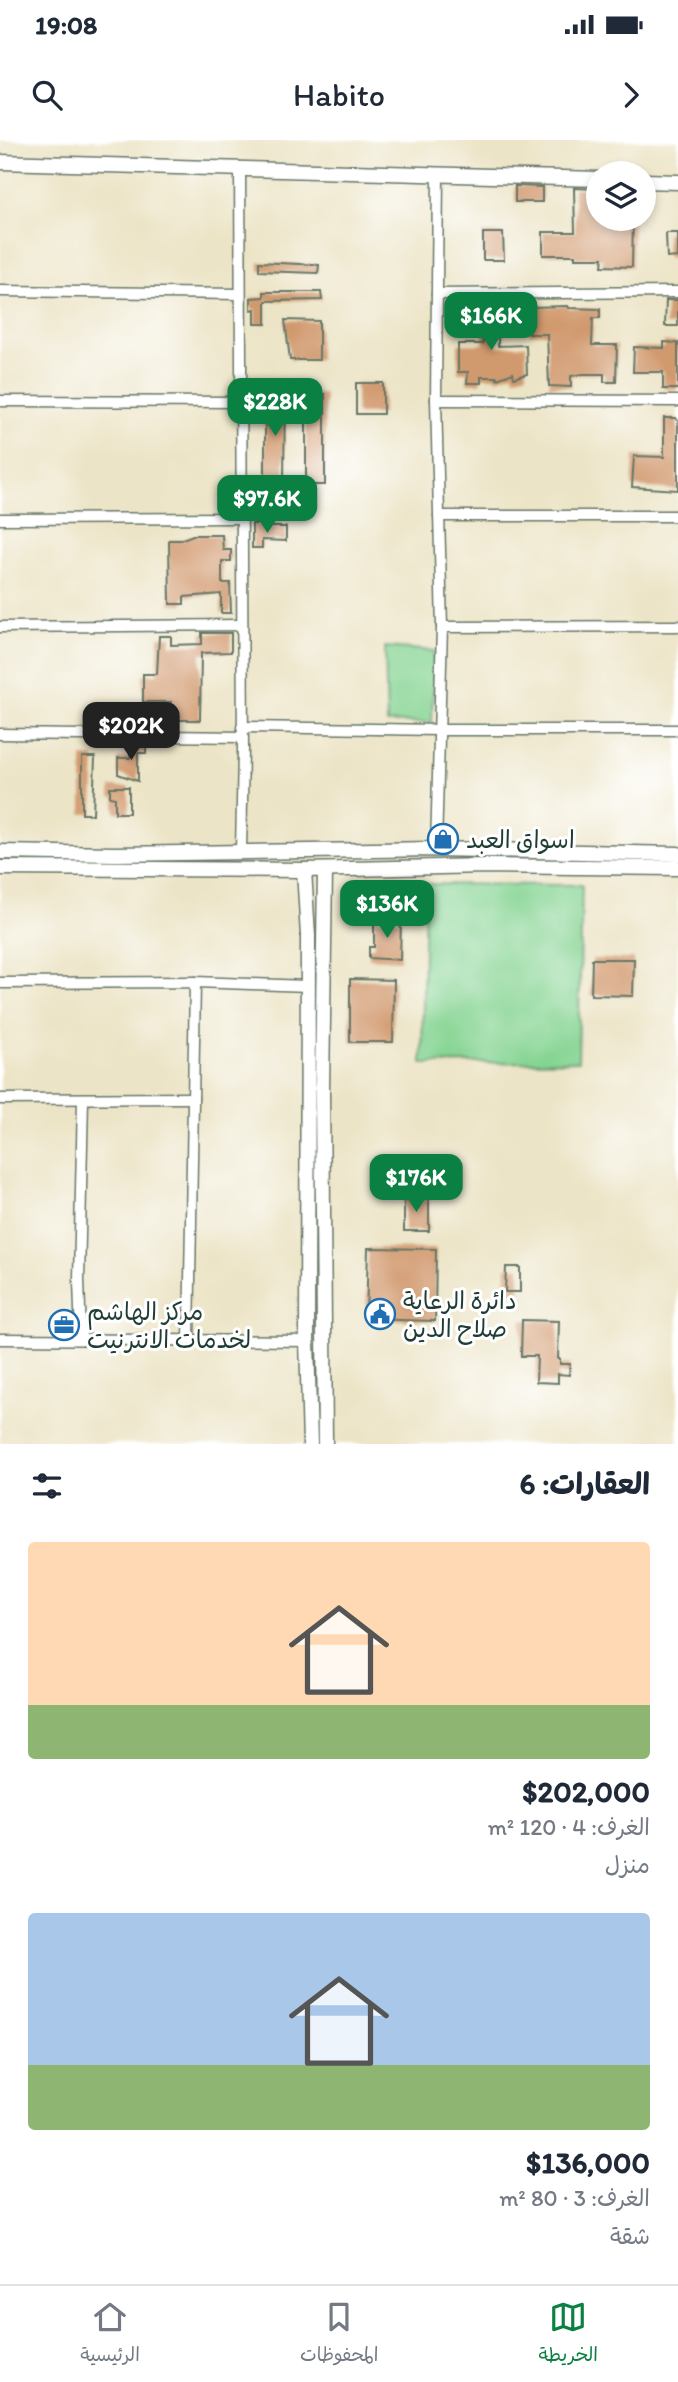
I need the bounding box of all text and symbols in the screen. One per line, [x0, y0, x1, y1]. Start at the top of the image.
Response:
text: 19:08 [35, 9, 97, 41]
icon: search [28, 76, 66, 114]
text: Habito [293, 76, 385, 114]
icon: forward [612, 76, 650, 114]
map controls [586, 161, 656, 231]
button: layers [586, 161, 656, 231]
pin: $166K [442, 292, 540, 352]
text: $166K [460, 301, 522, 329]
pin: $228K [226, 378, 324, 438]
text: $228K [243, 387, 307, 415]
pin: $97.6K [210, 476, 324, 535]
text: $97.6K [233, 484, 301, 512]
pin: $202K [82, 702, 180, 762]
text: $202K [99, 711, 163, 739]
shop icon: اسواق العبد [426, 822, 460, 856]
place label: اسواق العبد [466, 825, 575, 855]
pin: $136K [338, 880, 436, 940]
text: $136K [356, 889, 418, 917]
pin: $176K [367, 1154, 465, 1214]
text: $176K [386, 1163, 446, 1191]
place label: دائرة الرعاية صلاح الدين [403, 1286, 517, 1345]
place label: مركز الهاشم لخدمات الانترنيت [87, 1297, 251, 1354]
public building icon: دائرة الرعاية صلاح الدين [363, 1297, 397, 1331]
office icon: مركز الهاشم لخدمات الانترنيت [47, 1308, 81, 1342]
text: العقارات: 6 [520, 1465, 650, 1502]
icon: filters [28, 1467, 66, 1505]
icon: home [276, 1587, 402, 1713]
text: $202,000 [522, 1773, 650, 1810]
text: الغرف: 4 · 120 m² [488, 1813, 650, 1841]
text: منزل [605, 1851, 650, 1879]
icon: home [276, 1958, 402, 2084]
text: $136,000 [526, 2144, 650, 2181]
text: الغرف: 3 · 80 m² [499, 2184, 650, 2212]
text: شقة [610, 2222, 650, 2250]
tab: الرئيسية [80, 2298, 140, 2371]
tab: المحفوظات [300, 2298, 378, 2371]
tab: الخريطة [539, 2298, 598, 2371]

